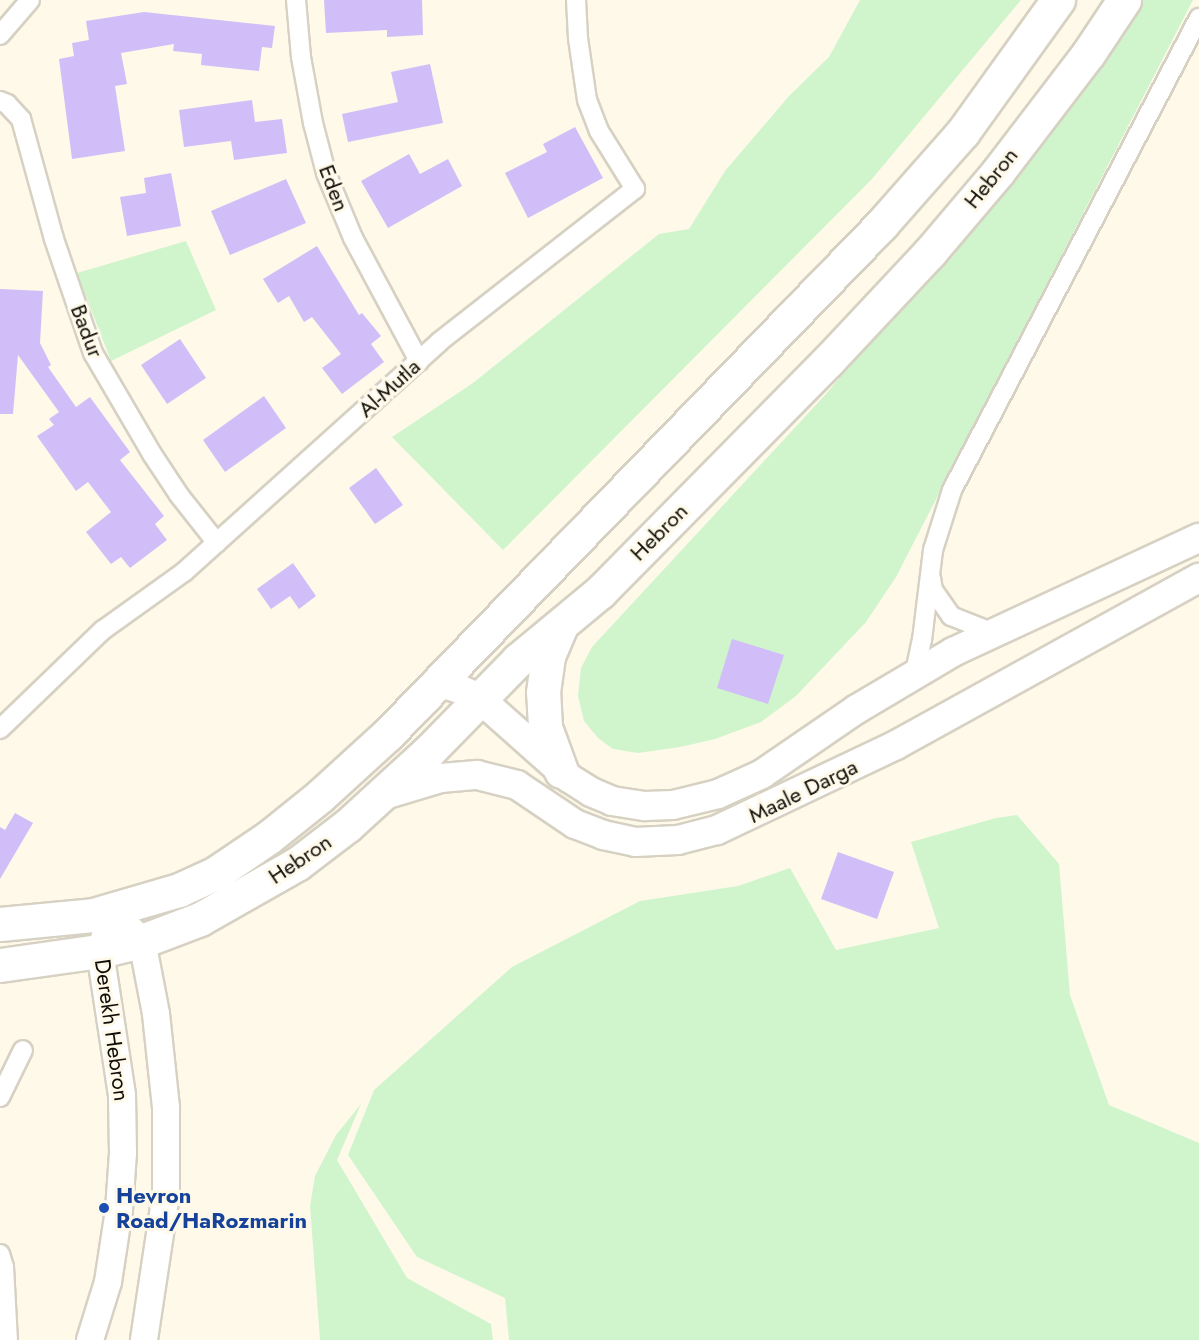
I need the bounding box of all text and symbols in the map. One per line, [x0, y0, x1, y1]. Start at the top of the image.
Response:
street label: Hebron [959, 142, 1023, 214]
street label: Eden [313, 161, 355, 215]
street label: Badur [65, 301, 109, 361]
street label: Al-Mutla [352, 353, 426, 423]
street label: Hebron [625, 498, 693, 566]
street label: Maale Darga [744, 753, 862, 829]
street label: Hebron [263, 828, 337, 890]
street label: Derekh Hebron [89, 957, 135, 1103]
place label: Hevron Road/HaRozmarin [116, 1182, 307, 1234]
marker: Hevron Road/HaRozmarin [97, 1201, 111, 1215]

